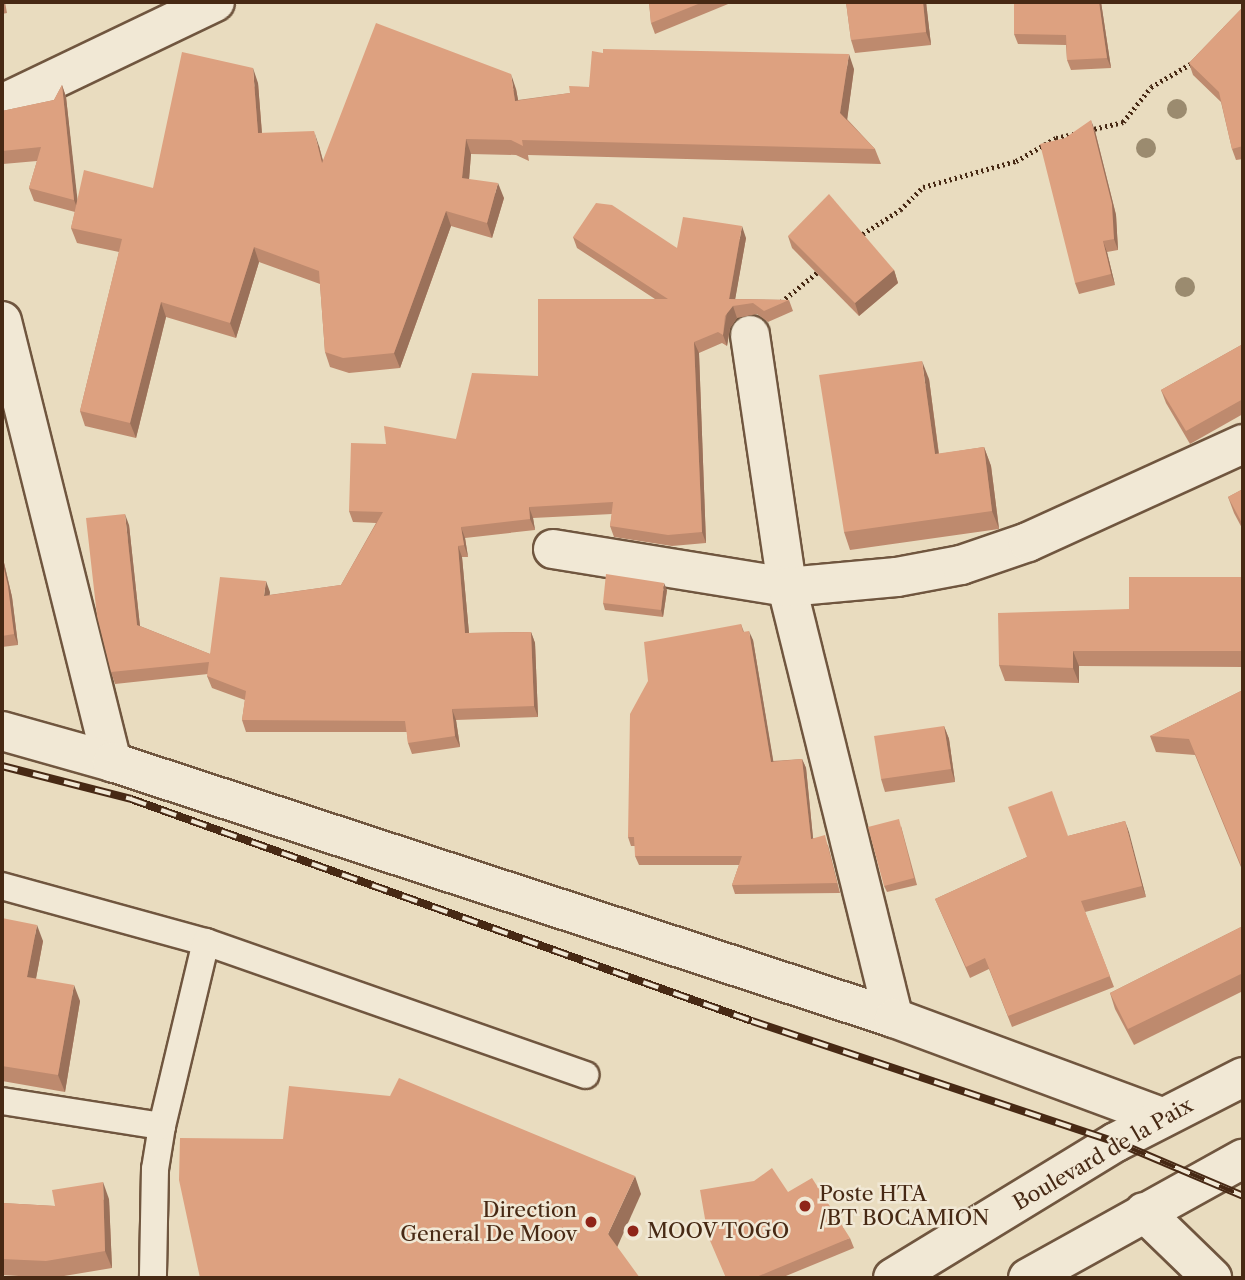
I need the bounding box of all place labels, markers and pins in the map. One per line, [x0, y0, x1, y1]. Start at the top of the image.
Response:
place label: Poste HTA /BT BOCAMION [819, 1181, 990, 1231]
place label: Direction General De Moov [400, 1197, 577, 1247]
marker: Poste HTA /BT BOCAMION [797, 1198, 813, 1214]
marker: Direction General De Moov [583, 1214, 599, 1230]
place label: MOOV TOGO [647, 1218, 791, 1244]
marker: MOOV TOGO [625, 1223, 641, 1239]

